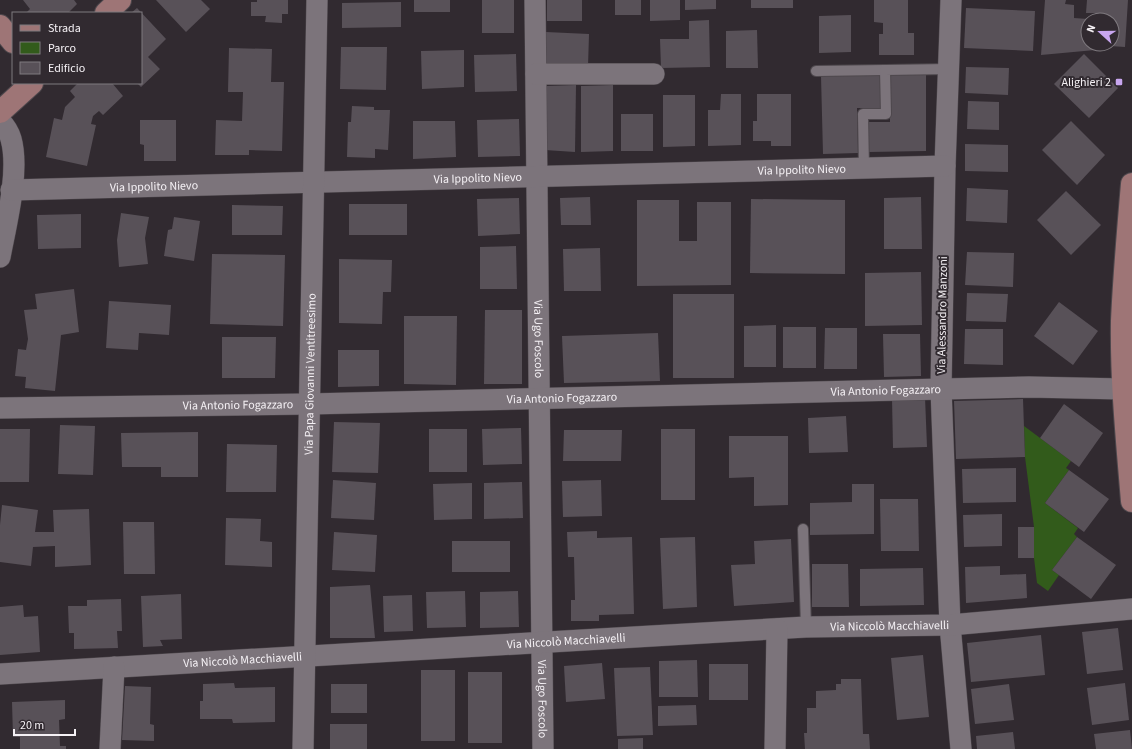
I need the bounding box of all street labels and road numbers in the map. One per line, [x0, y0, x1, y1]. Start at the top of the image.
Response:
street label: Via Ippolito Nievo [757, 161, 846, 180]
street label: Via Ippolito Nievo [434, 169, 522, 188]
street label: Via Ippolito Nievo [110, 177, 198, 196]
street label: Via Alessandro Manzoni [933, 256, 952, 374]
street label: Via Papa Giovanni Ventitreesimo [300, 293, 321, 455]
street label: Via Ugo Foscolo [529, 300, 547, 378]
street label: Via Antonio Fogazzaro [830, 381, 941, 401]
street label: Via Antonio Fogazzaro [507, 389, 617, 408]
street label: Via Antonio Fogazzaro [183, 396, 293, 415]
street label: Via Niccolò Macchiavelli [830, 617, 949, 636]
street label: Via Niccolò Macchiavelli [506, 630, 626, 653]
street label: Via Niccolò Macchiavelli [183, 648, 303, 672]
street label: Via Ugo Foscolo [533, 660, 551, 738]

